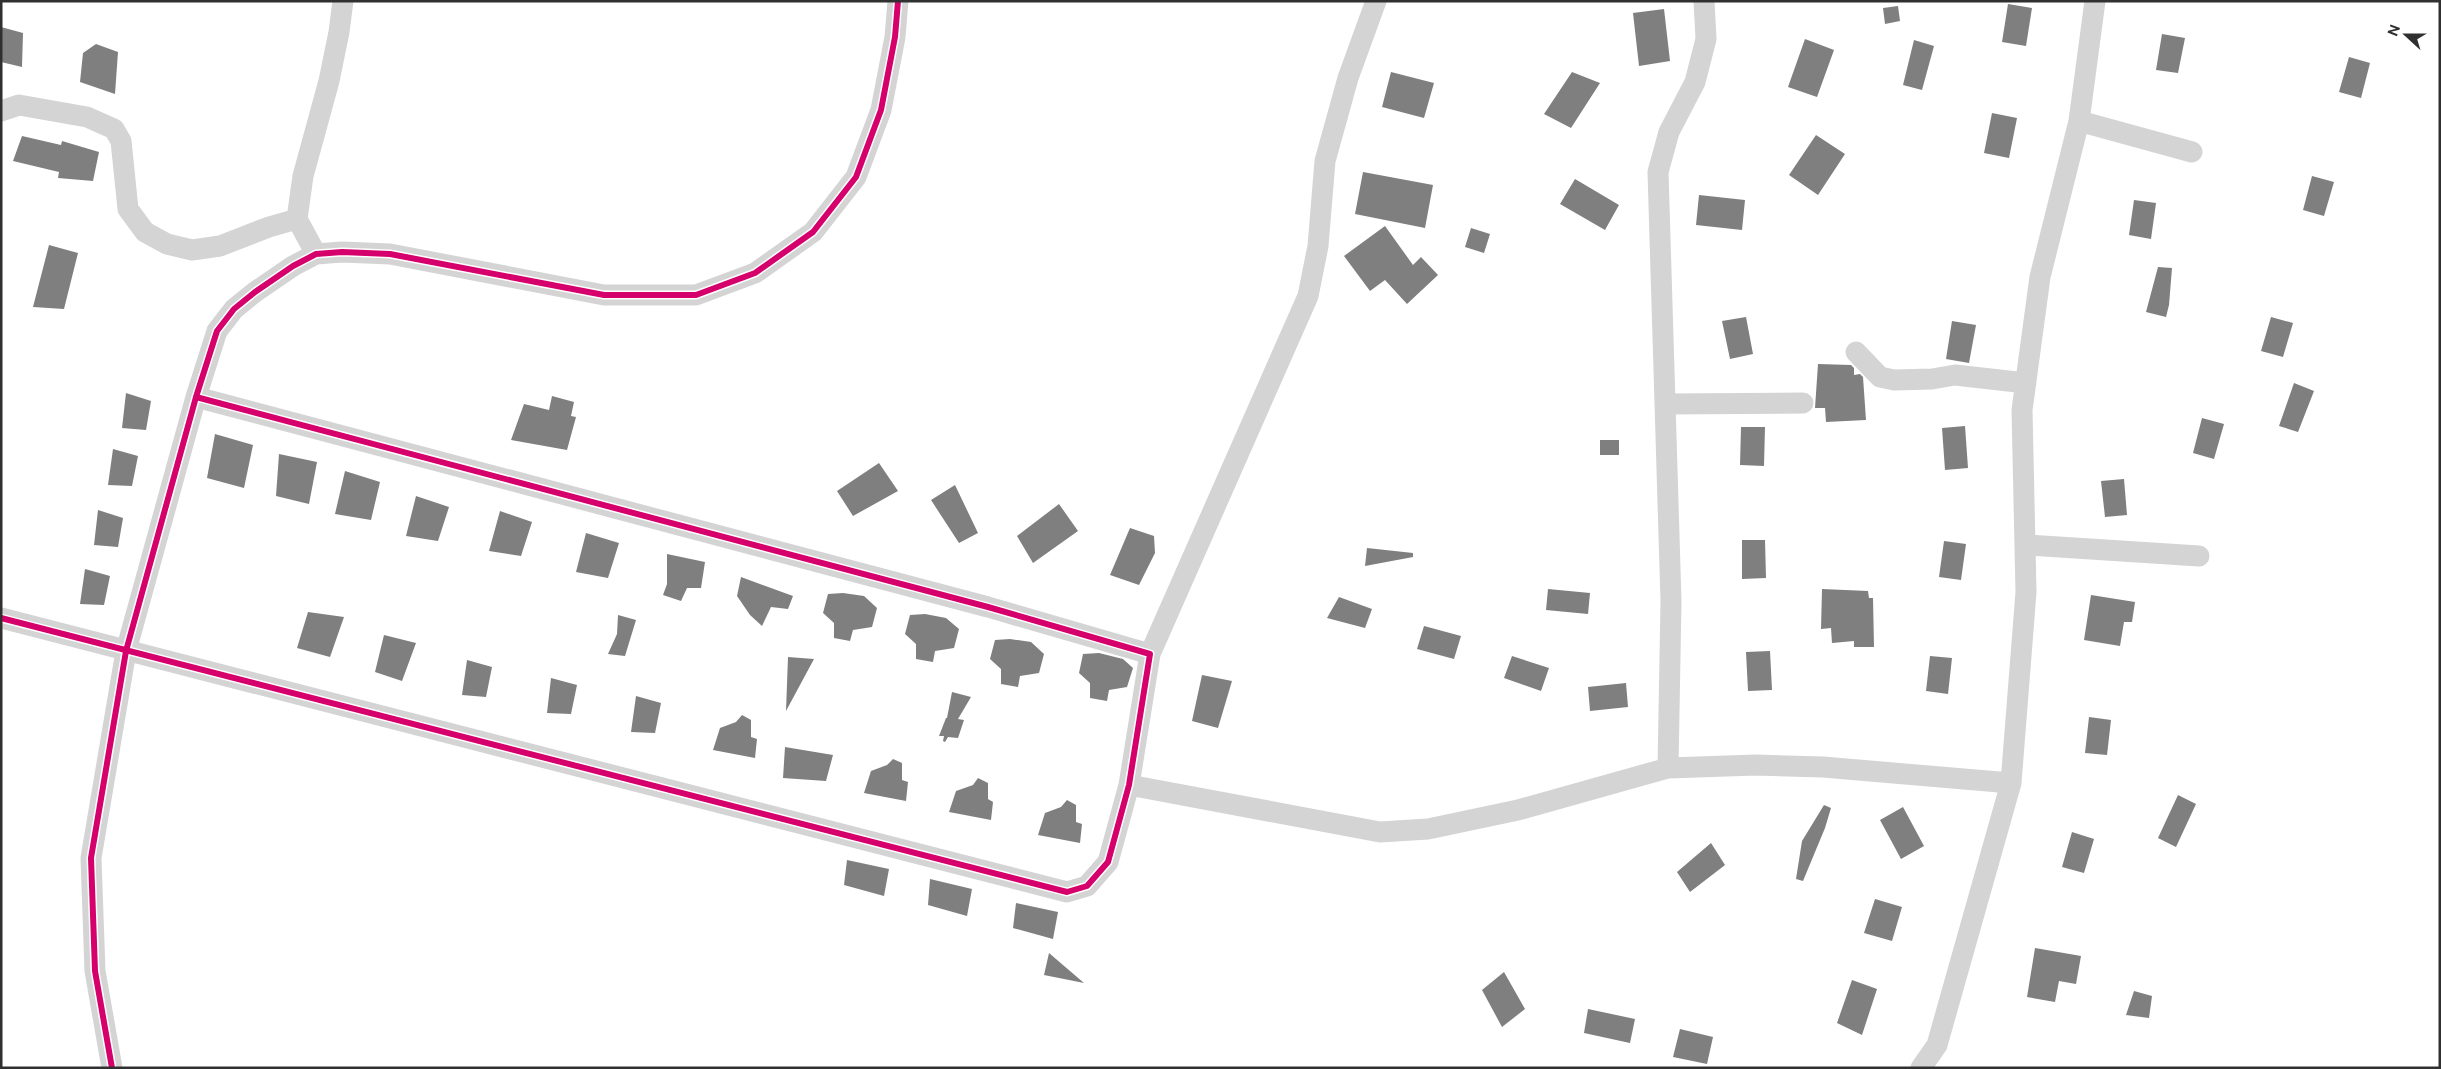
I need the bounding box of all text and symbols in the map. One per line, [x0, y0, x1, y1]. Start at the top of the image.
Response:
north arrow [2381, 10, 2431, 60]
text: N [2384, 22, 2403, 38]

